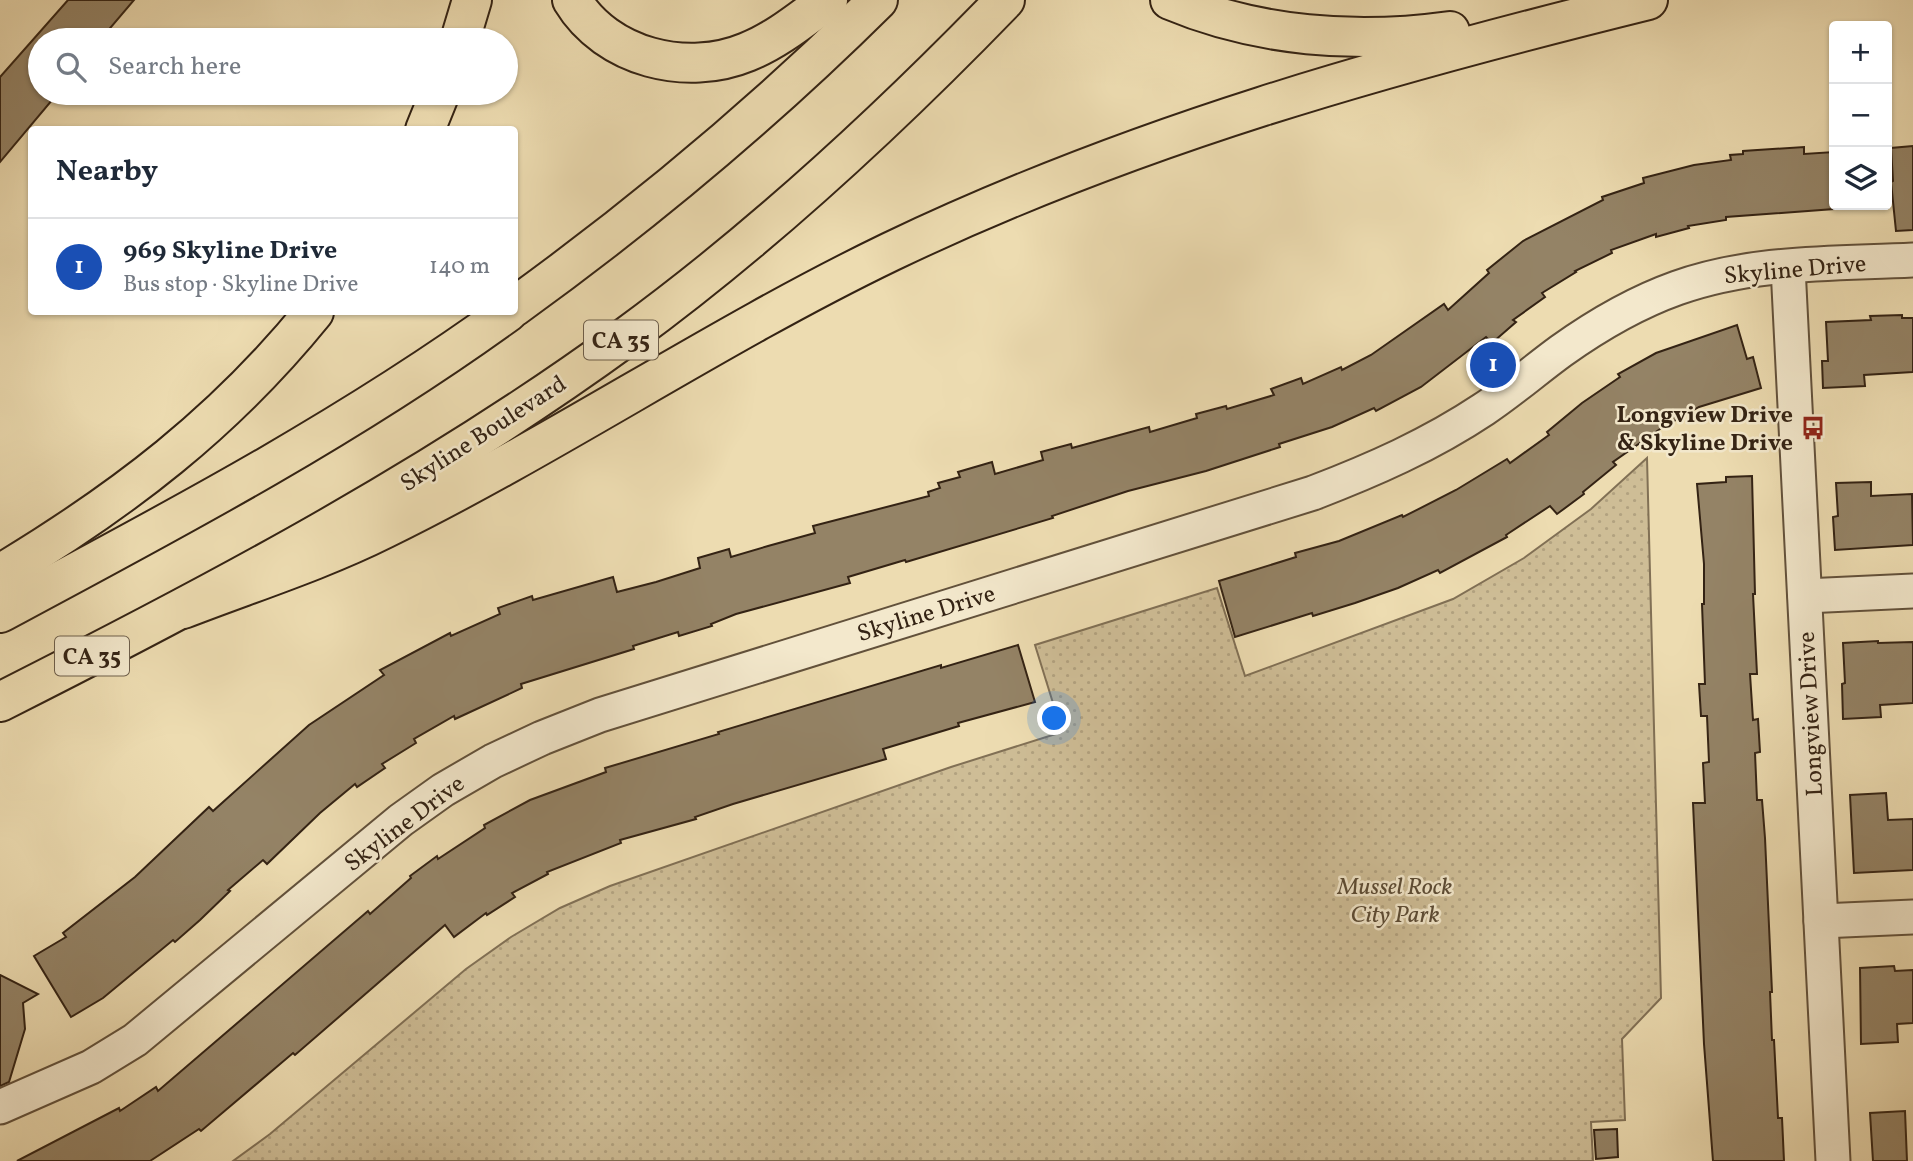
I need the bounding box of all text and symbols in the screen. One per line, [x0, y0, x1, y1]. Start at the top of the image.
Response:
map controls [1829, 21, 1892, 210]
button: + [1829, 21, 1892, 84]
search box [28, 28, 518, 105]
icon: search [52, 48, 90, 86]
text: Search here [108, 49, 241, 85]
button: − [1829, 84, 1892, 147]
button: layers [1829, 147, 1892, 210]
text: Nearby [56, 151, 158, 193]
text: 969 Skyline Drive [123, 233, 337, 269]
street label: Skyline Drive [1723, 248, 1868, 294]
text: 1 [74, 251, 84, 283]
text: 140 m [429, 251, 490, 283]
text: Bus stop · Skyline Drive [123, 269, 358, 301]
road number: CA 35 [584, 320, 658, 360]
pin: 1 [1470, 339, 1516, 391]
street label: Skyline Boulevard [394, 368, 574, 501]
place label: Longview Drive & Skyline Drive [1616, 399, 1793, 461]
bus stop icon: Longview Drive & Skyline Drive [1799, 414, 1827, 442]
street label: Skyline Drive [853, 578, 1000, 652]
street label: Longview Drive [1791, 631, 1833, 797]
road number: CA 35 [55, 636, 129, 676]
your location [1037, 701, 1071, 735]
street label: Skyline Drive [338, 768, 472, 881]
park label: Mussel Rock City Park [1337, 871, 1452, 933]

